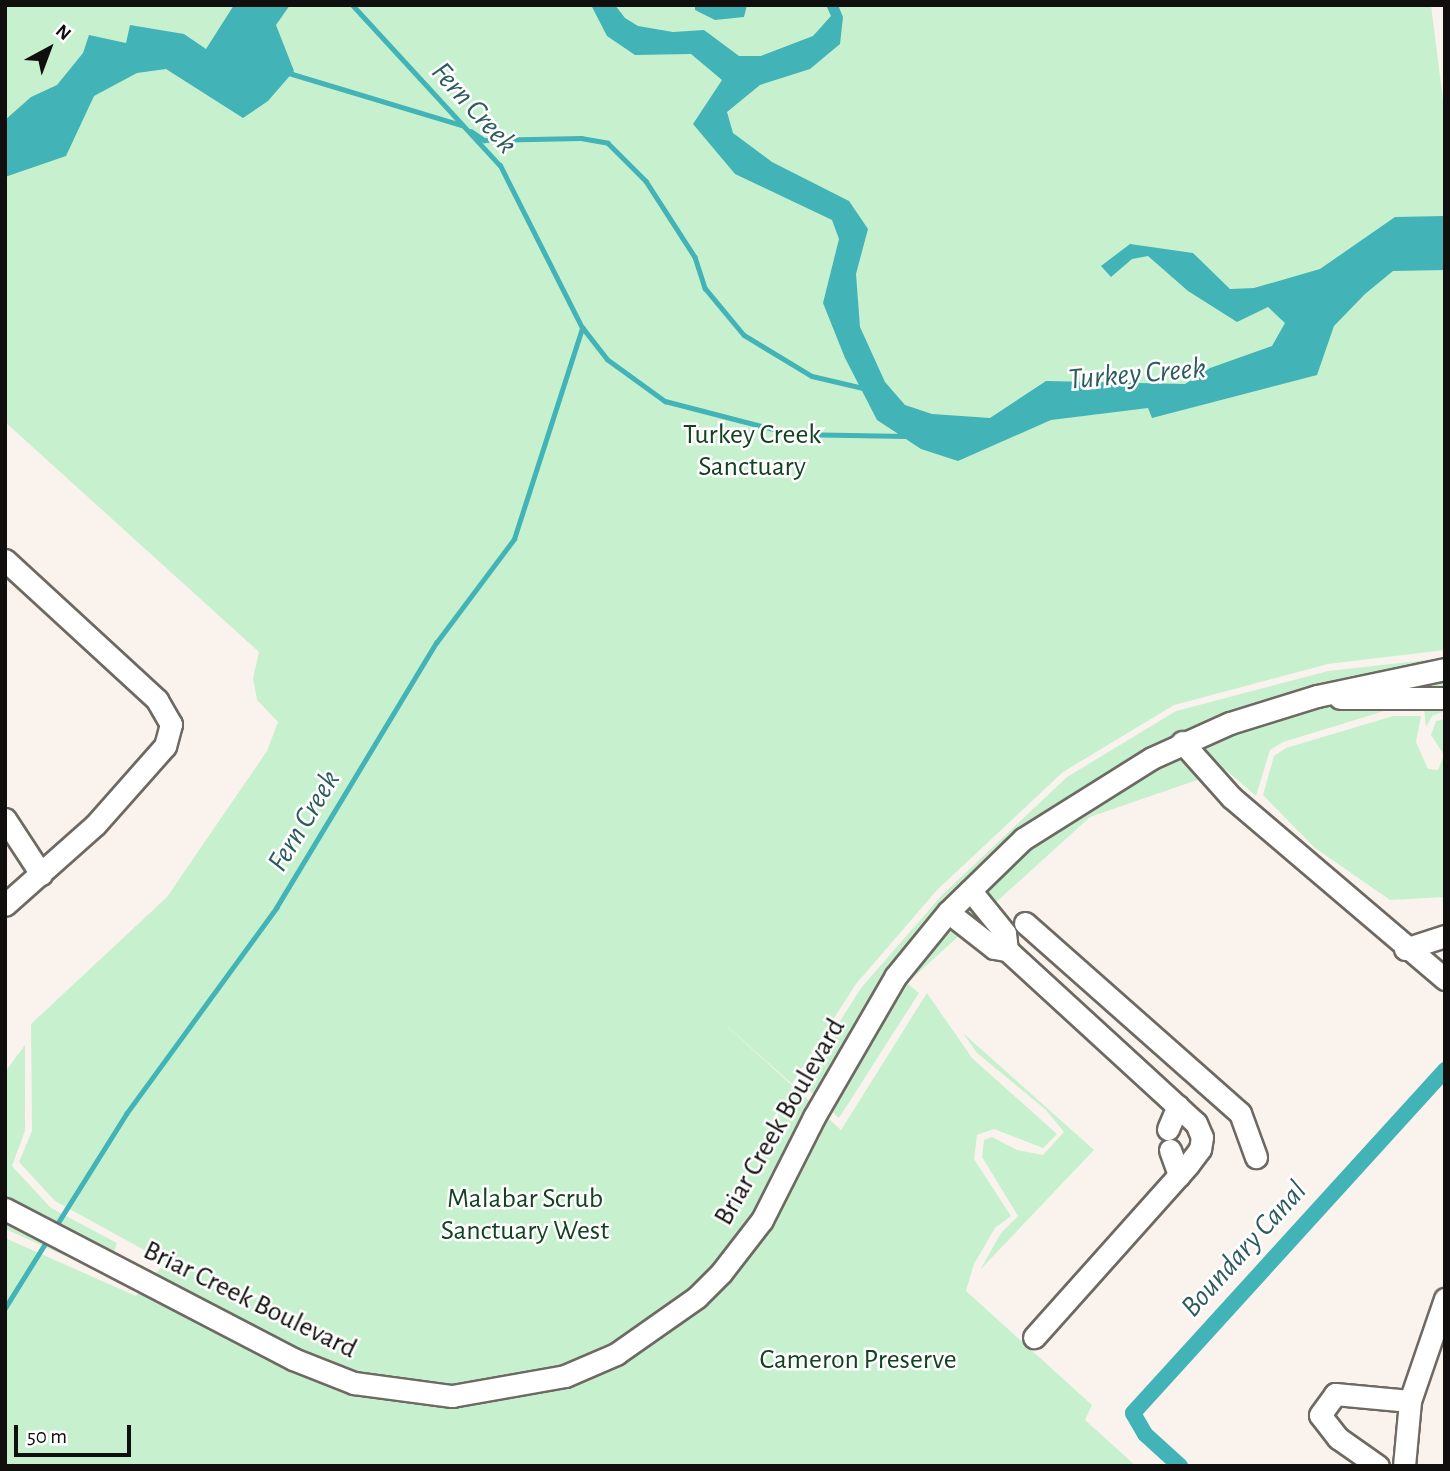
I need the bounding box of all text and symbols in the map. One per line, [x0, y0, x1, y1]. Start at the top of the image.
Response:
north arrow [14, 14, 84, 84]
text: N [52, 21, 74, 44]
water label: Fern Creek [423, 55, 525, 161]
water label: Turkey Creek [1067, 350, 1207, 398]
park label: Turkey Creek Sanctuary [683, 418, 821, 484]
water label: Fern Creek [260, 764, 348, 878]
street label: Briar Creek Boulevard [707, 1013, 853, 1231]
water label: Boundary Canal [1173, 1173, 1315, 1325]
park label: Malabar Scrub Sanctuary West [441, 1182, 609, 1248]
street label: Briar Creek Boulevard [138, 1234, 362, 1366]
park label: Cameron Preserve [759, 1343, 957, 1377]
scale bar [18, 1412, 135, 1456]
text: 50 m [27, 1426, 67, 1447]

